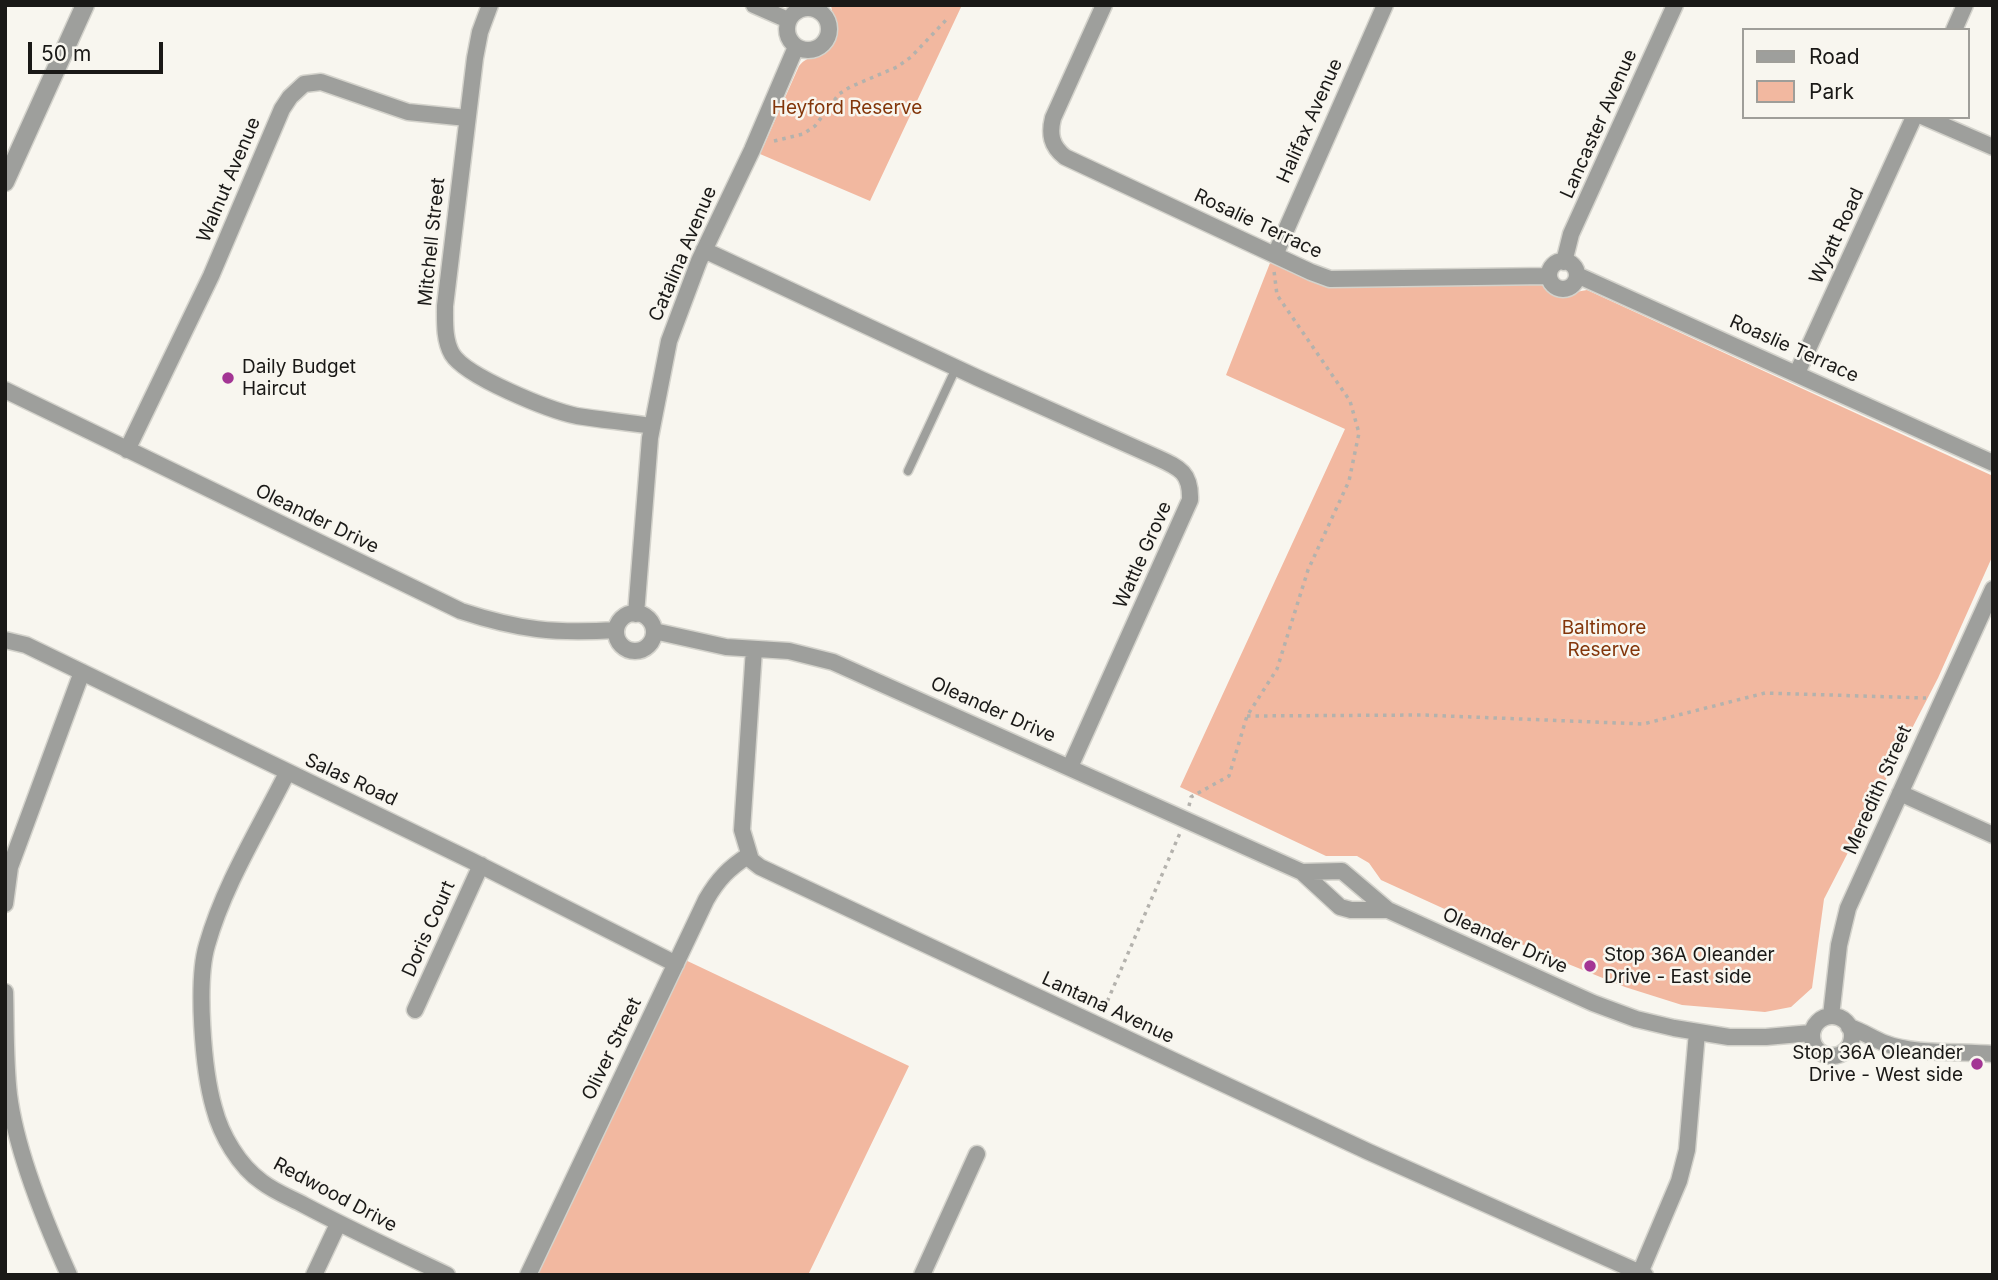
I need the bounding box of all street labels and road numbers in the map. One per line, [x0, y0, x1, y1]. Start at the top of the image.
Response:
street label: Lancaster Avenue [1556, 46, 1642, 202]
street label: Halifax Avenue [1272, 55, 1348, 187]
street label: Walnut Avenue [192, 114, 266, 246]
street label: Mitchell Street [414, 177, 450, 307]
street label: Catalina Avenue [644, 183, 722, 325]
street label: Rosalie Terrace [1190, 184, 1326, 264]
street label: Wyatt Road [1805, 184, 1869, 288]
street label: Roaslie Terrace [1726, 310, 1862, 388]
street label: Oleander Drive [251, 479, 383, 559]
street label: Wattle Grove [1109, 498, 1177, 612]
street label: Oleander Drive [927, 672, 1059, 748]
street label: Meredith Street [1839, 722, 1917, 858]
street label: Salas Road [301, 749, 401, 811]
street label: Doris Court [398, 877, 460, 981]
street label: Oleander Drive [1439, 903, 1571, 979]
street label: Lantana Avenue [1038, 967, 1178, 1049]
street label: Oliver Street [577, 994, 647, 1104]
street label: Redwood Drive [269, 1153, 401, 1237]

